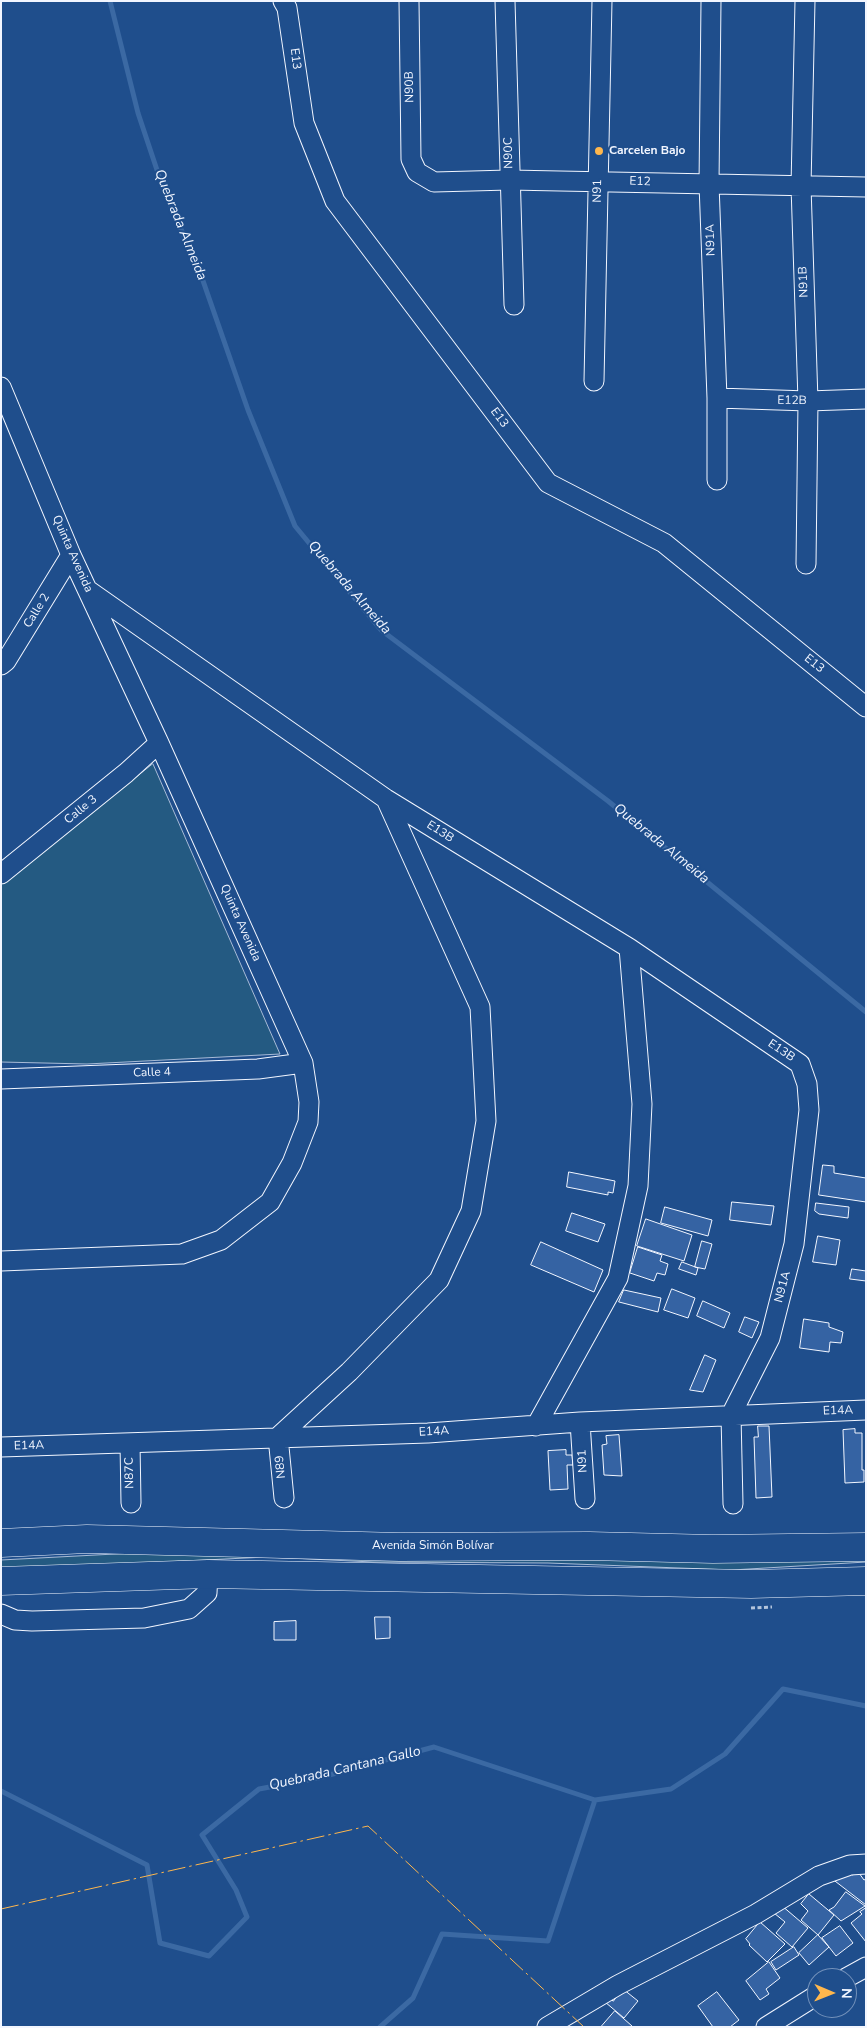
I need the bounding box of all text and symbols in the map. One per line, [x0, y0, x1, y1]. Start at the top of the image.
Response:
street label: E13 [286, 47, 304, 71]
street label: N90B [403, 71, 417, 103]
street label: N90C [502, 137, 516, 169]
place label: Carcelen Bajo [609, 144, 686, 158]
marker: Carcelen Bajo [593, 145, 605, 157]
water label: Quebrada Almeida [150, 167, 210, 283]
street label: E12 [629, 174, 651, 190]
street label: N91 [591, 179, 605, 203]
street label: N91A [703, 224, 719, 256]
street label: N91B [796, 266, 812, 298]
street label: E12B [777, 394, 807, 408]
street label: E13 [487, 405, 511, 431]
street label: Quinta Avenida [49, 513, 95, 595]
water label: Quebrada Almeida [304, 538, 394, 638]
street label: Calle 2 [21, 591, 53, 631]
street label: E13 [801, 652, 827, 676]
street label: Calle 3 [62, 792, 100, 828]
water label: Quebrada Almeida [610, 800, 712, 888]
street label: E13B [424, 818, 456, 846]
street label: Quinta Avenida [217, 882, 263, 964]
street label: E13B [765, 1037, 797, 1065]
street label: Calle 4 [133, 1065, 171, 1081]
street label: N91A [772, 1270, 794, 1304]
street label: E14A [823, 1403, 853, 1419]
street label: E14A [419, 1424, 449, 1440]
street label: E14A [14, 1438, 44, 1454]
street label: N91 [575, 1449, 591, 1473]
street label: N89 [273, 1455, 289, 1479]
street label: N87C [123, 1457, 137, 1489]
street label: Avenida Simón Bolívar [372, 1539, 494, 1553]
water label: Quebrada Cantana Gallo [268, 1743, 422, 1795]
north arrow [807, 1968, 857, 2018]
text: N [837, 1988, 856, 1999]

